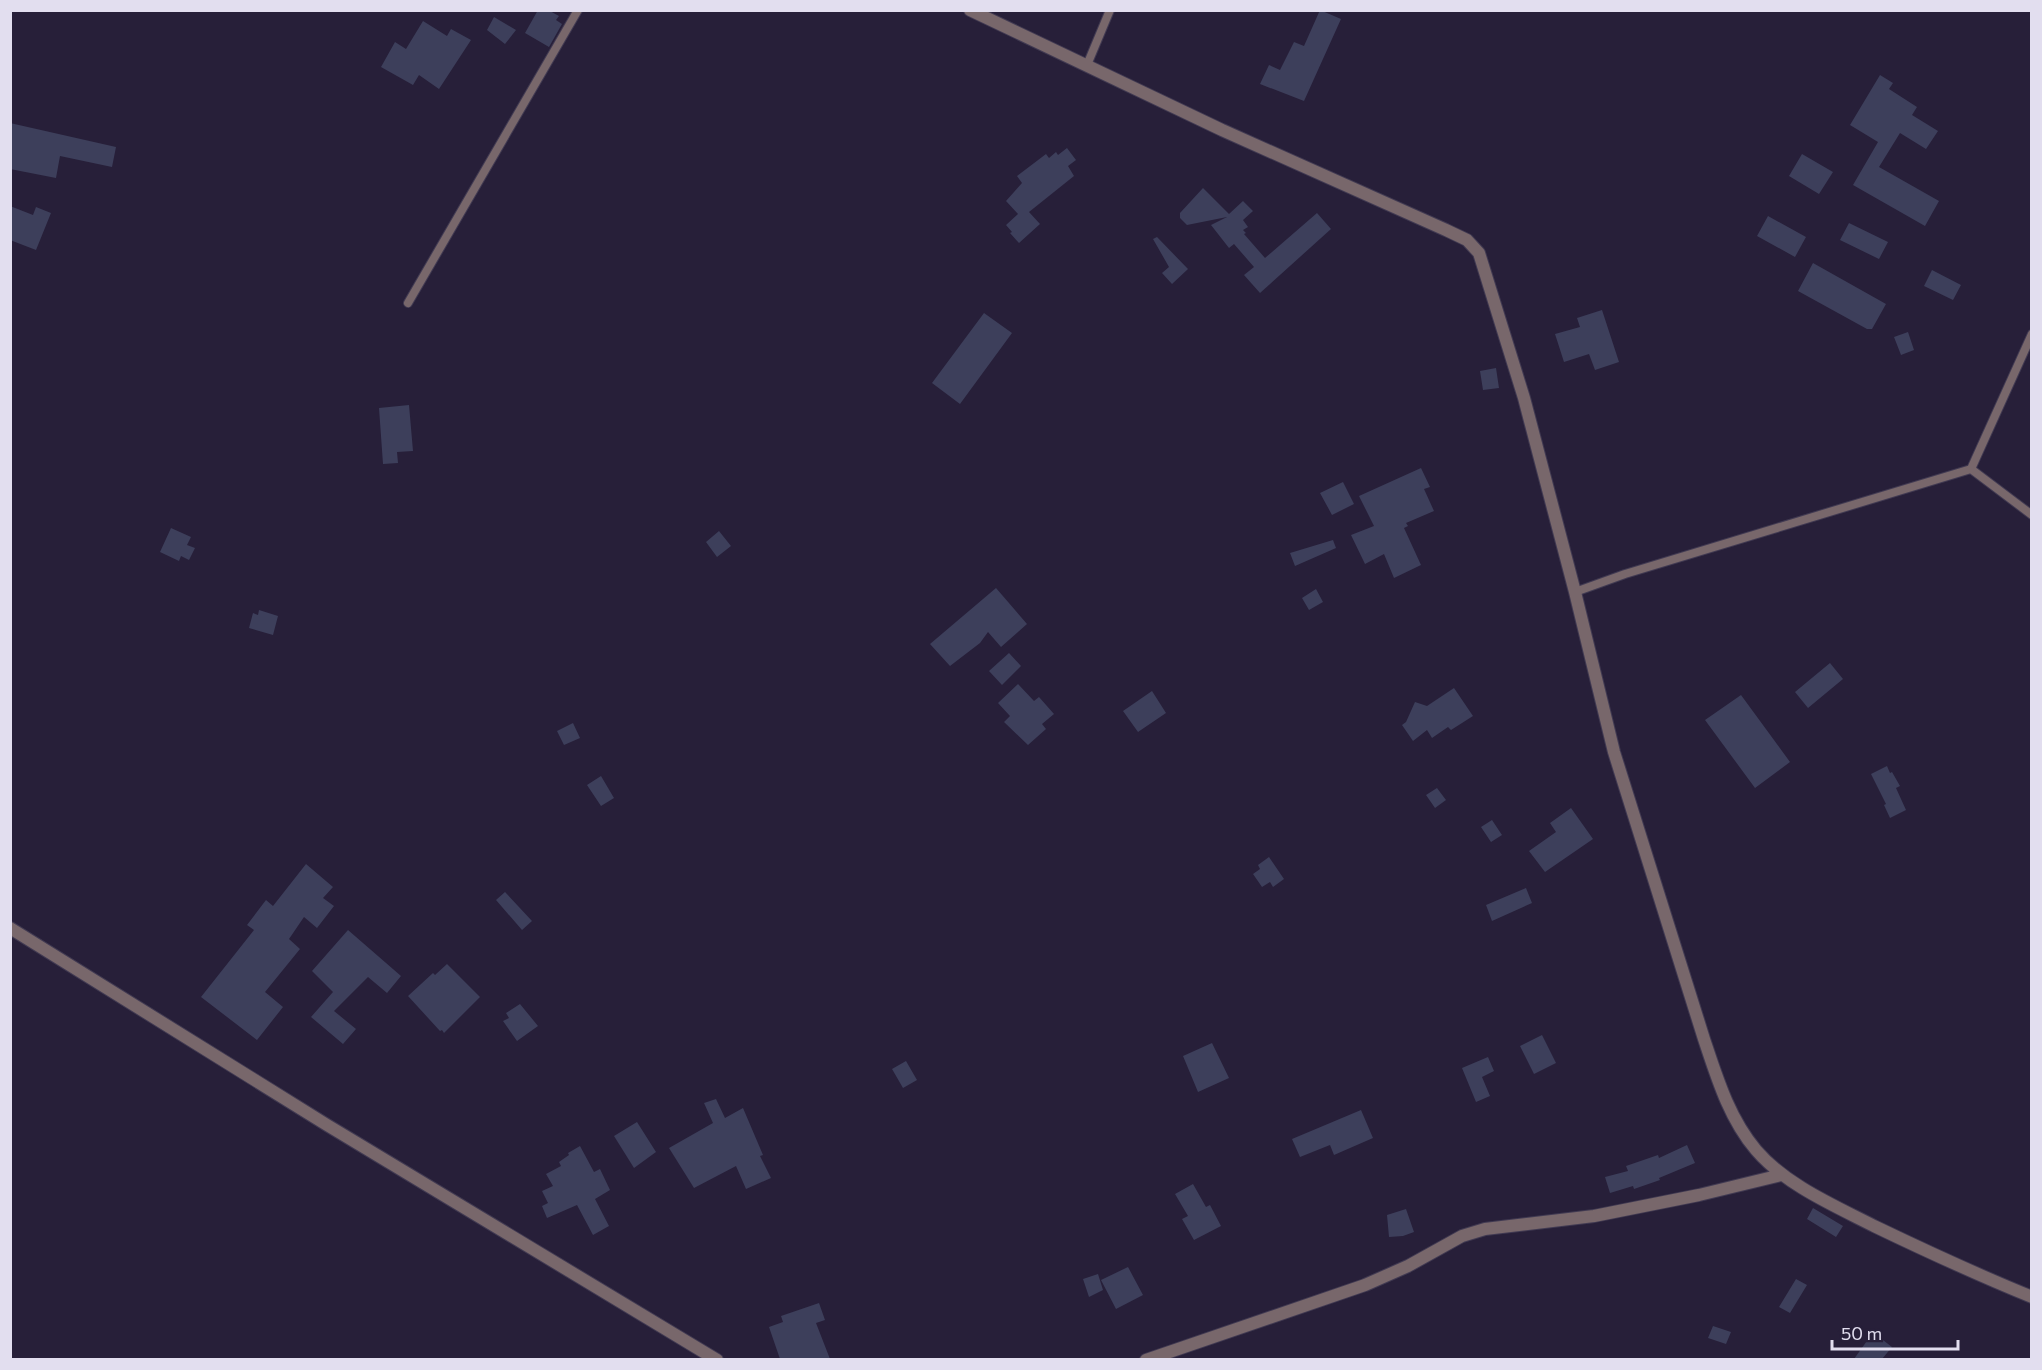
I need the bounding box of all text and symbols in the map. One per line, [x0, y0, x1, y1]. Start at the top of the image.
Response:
scale bar [1832, 1313, 1958, 1351]
text: 50 m [1841, 1322, 1882, 1344]

